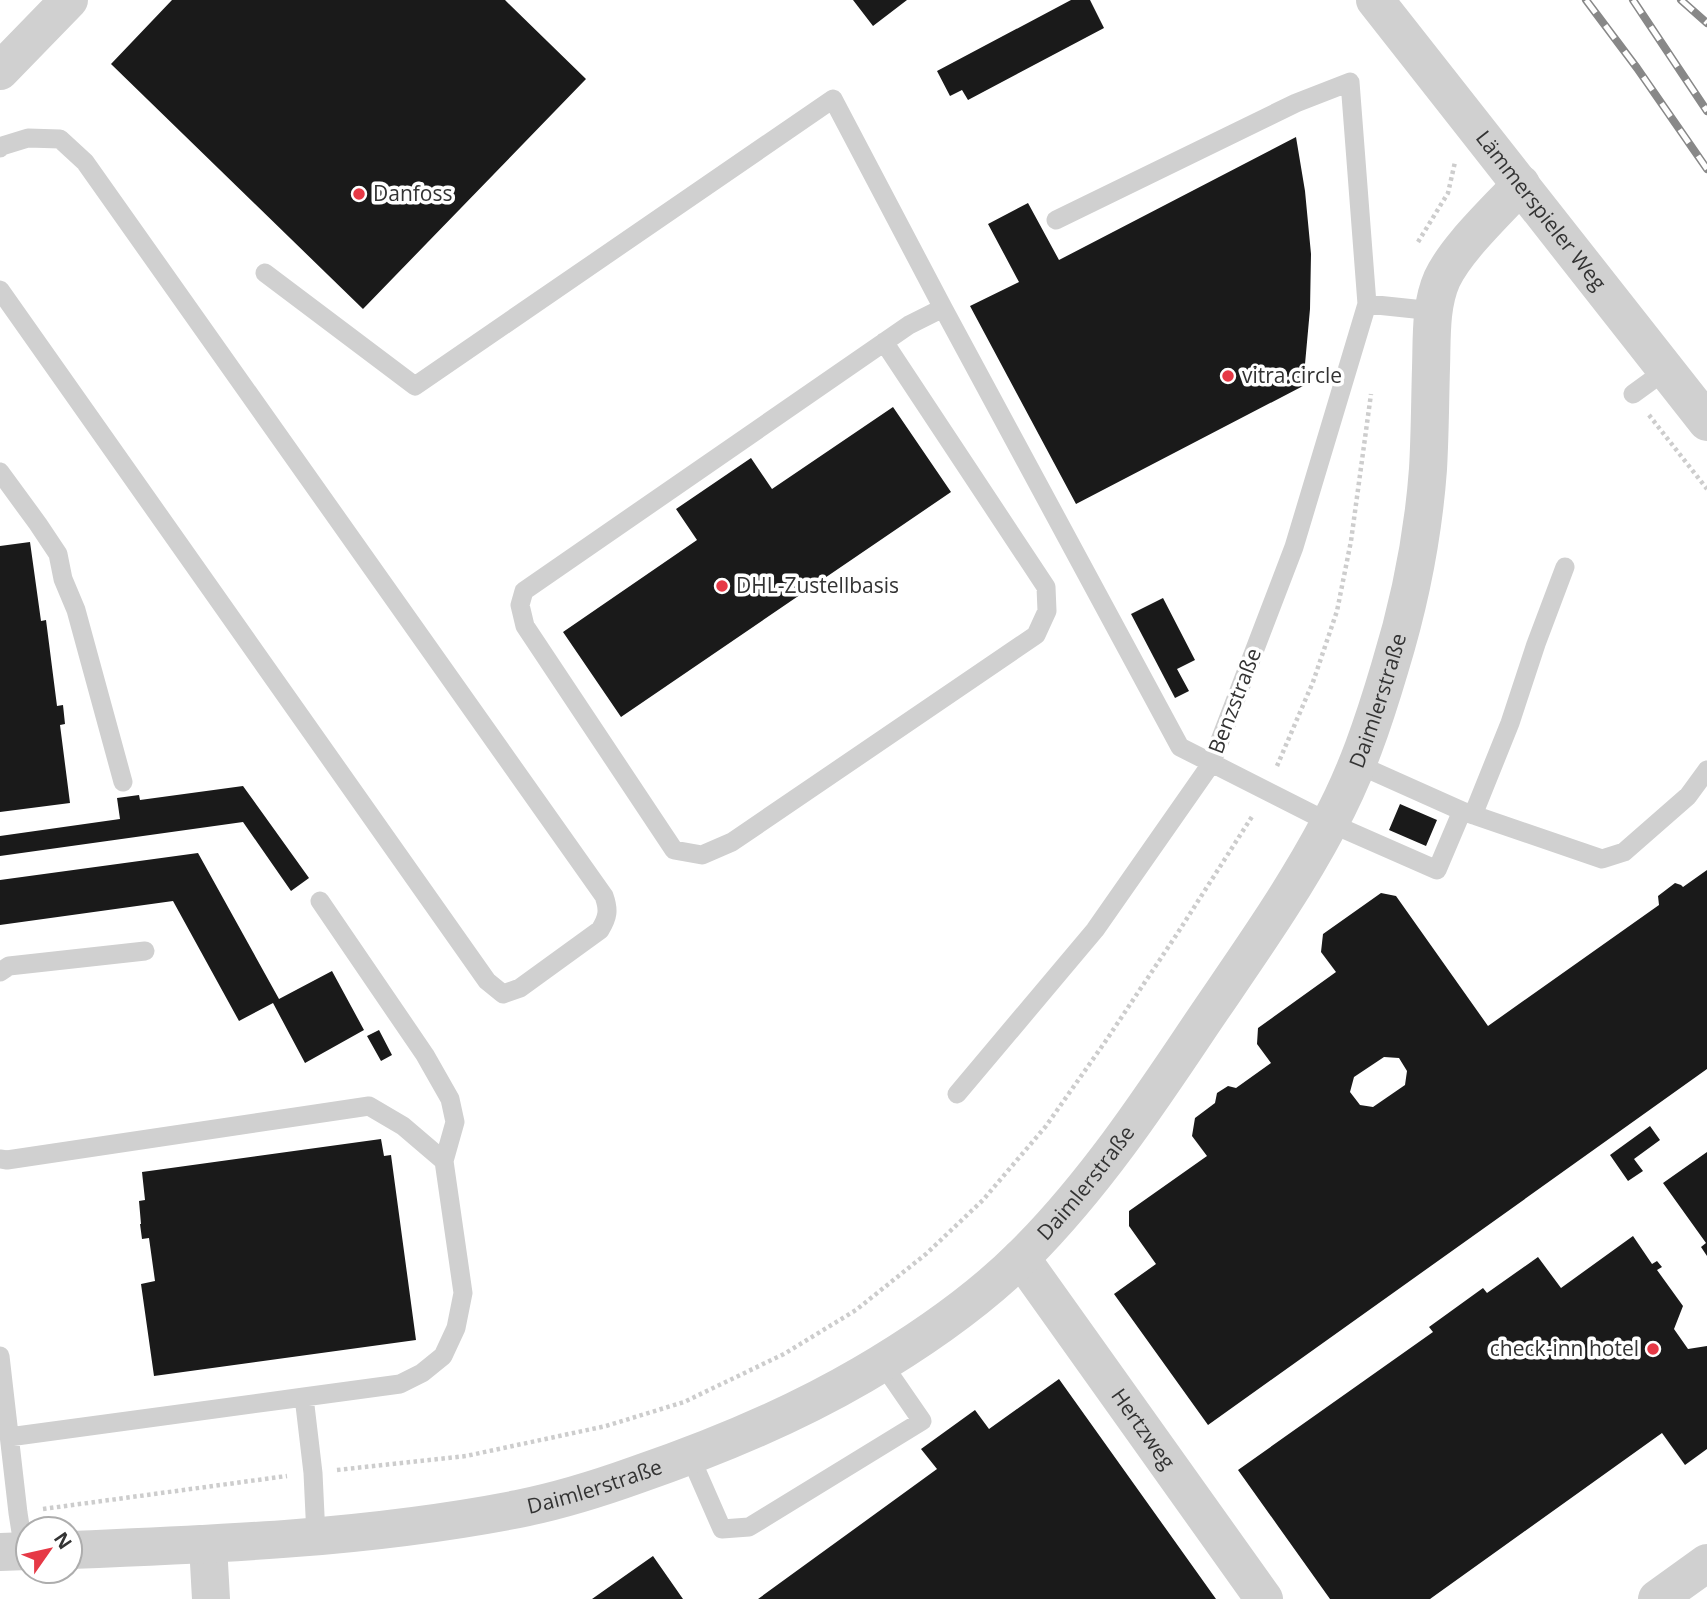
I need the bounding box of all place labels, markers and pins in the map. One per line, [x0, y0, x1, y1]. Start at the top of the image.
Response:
place label: Danfoss [373, 179, 453, 207]
marker: Danfoss [351, 186, 367, 202]
place label: vitra.circle [1242, 361, 1342, 389]
marker: vitra.circle [1220, 368, 1236, 384]
place label: DHL-Zustellbasis [736, 571, 899, 599]
marker: DHL-Zustellbasis [714, 578, 730, 594]
place label: check-inn hotel [1490, 1334, 1639, 1362]
marker: check-inn hotel [1645, 1341, 1661, 1357]

